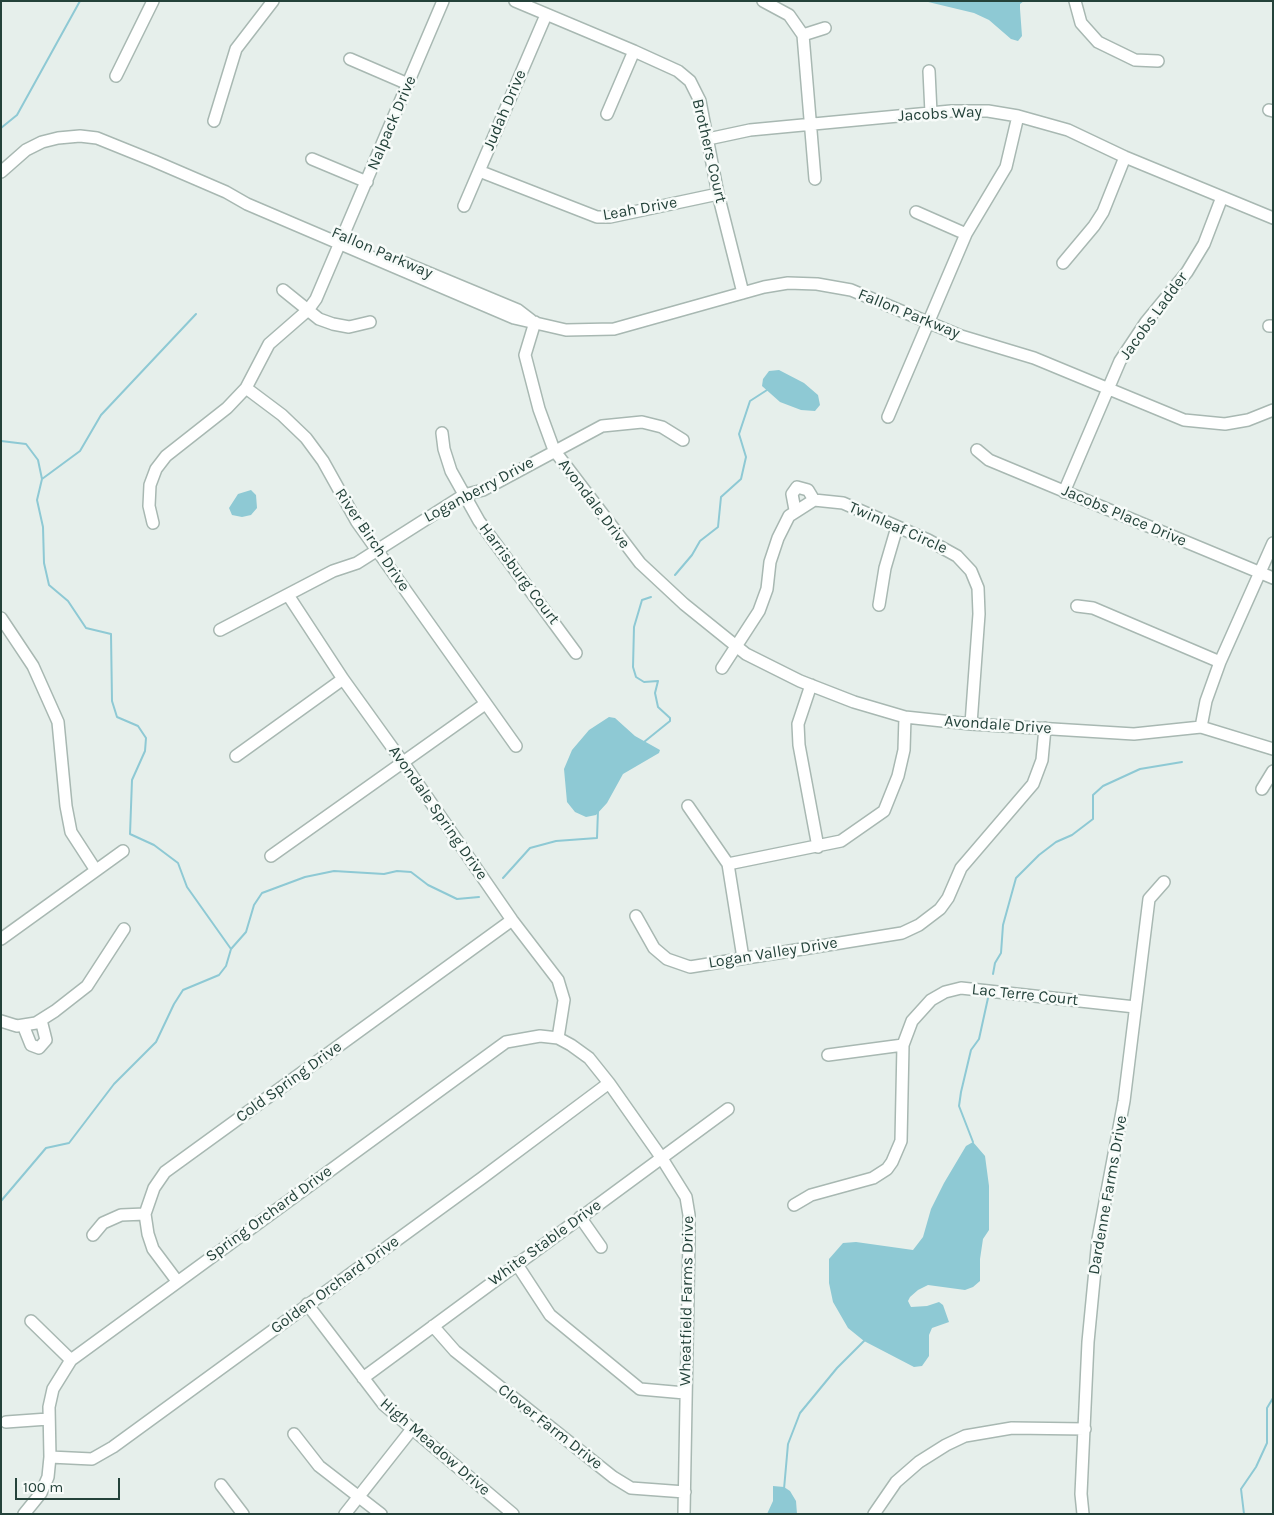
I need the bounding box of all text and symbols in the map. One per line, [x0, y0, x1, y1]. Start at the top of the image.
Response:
street label: Judah Drive [480, 67, 530, 153]
street label: Nalpack Drive [363, 73, 421, 173]
street label: Brothers Court [688, 97, 730, 205]
street label: Jacobs Way [898, 102, 982, 126]
street label: Leah Drive [601, 193, 679, 225]
street label: Fallon Parkway [328, 223, 436, 283]
street label: Jacobs Ladder [1116, 269, 1192, 363]
street label: Fallon Parkway [855, 285, 963, 343]
street label: Loganberry Drive [421, 453, 537, 527]
street label: Avondale Drive [554, 455, 634, 553]
street label: Jacobs Place Drive [1059, 481, 1189, 551]
street label: River Birch Drive [330, 485, 414, 595]
street label: Twinleaf Circle [846, 498, 950, 558]
street label: Harrisburg Court [475, 520, 563, 628]
street label: Avondale Drive [944, 712, 1052, 738]
street label: Avondale Spring Drive [384, 742, 492, 884]
street label: Logan Valley Drive [707, 933, 839, 973]
street label: Lac Terre Court [971, 980, 1079, 1010]
street label: Cold Spring Drive [232, 1037, 346, 1127]
street label: Dardenne Farms Drive [1085, 1114, 1131, 1276]
street label: Spring Orchard Drive [202, 1162, 336, 1266]
street label: White Stable Drive [485, 1196, 605, 1290]
street label: Wheatfield Farms Drive [676, 1216, 698, 1386]
street label: Golden Orchard Drive [267, 1232, 403, 1338]
street label: Clover Farm Drive [494, 1380, 606, 1474]
street label: High Meadow Drive [376, 1394, 494, 1500]
scale bar [18, 1468, 122, 1500]
text: 100 m [23, 1478, 63, 1496]

